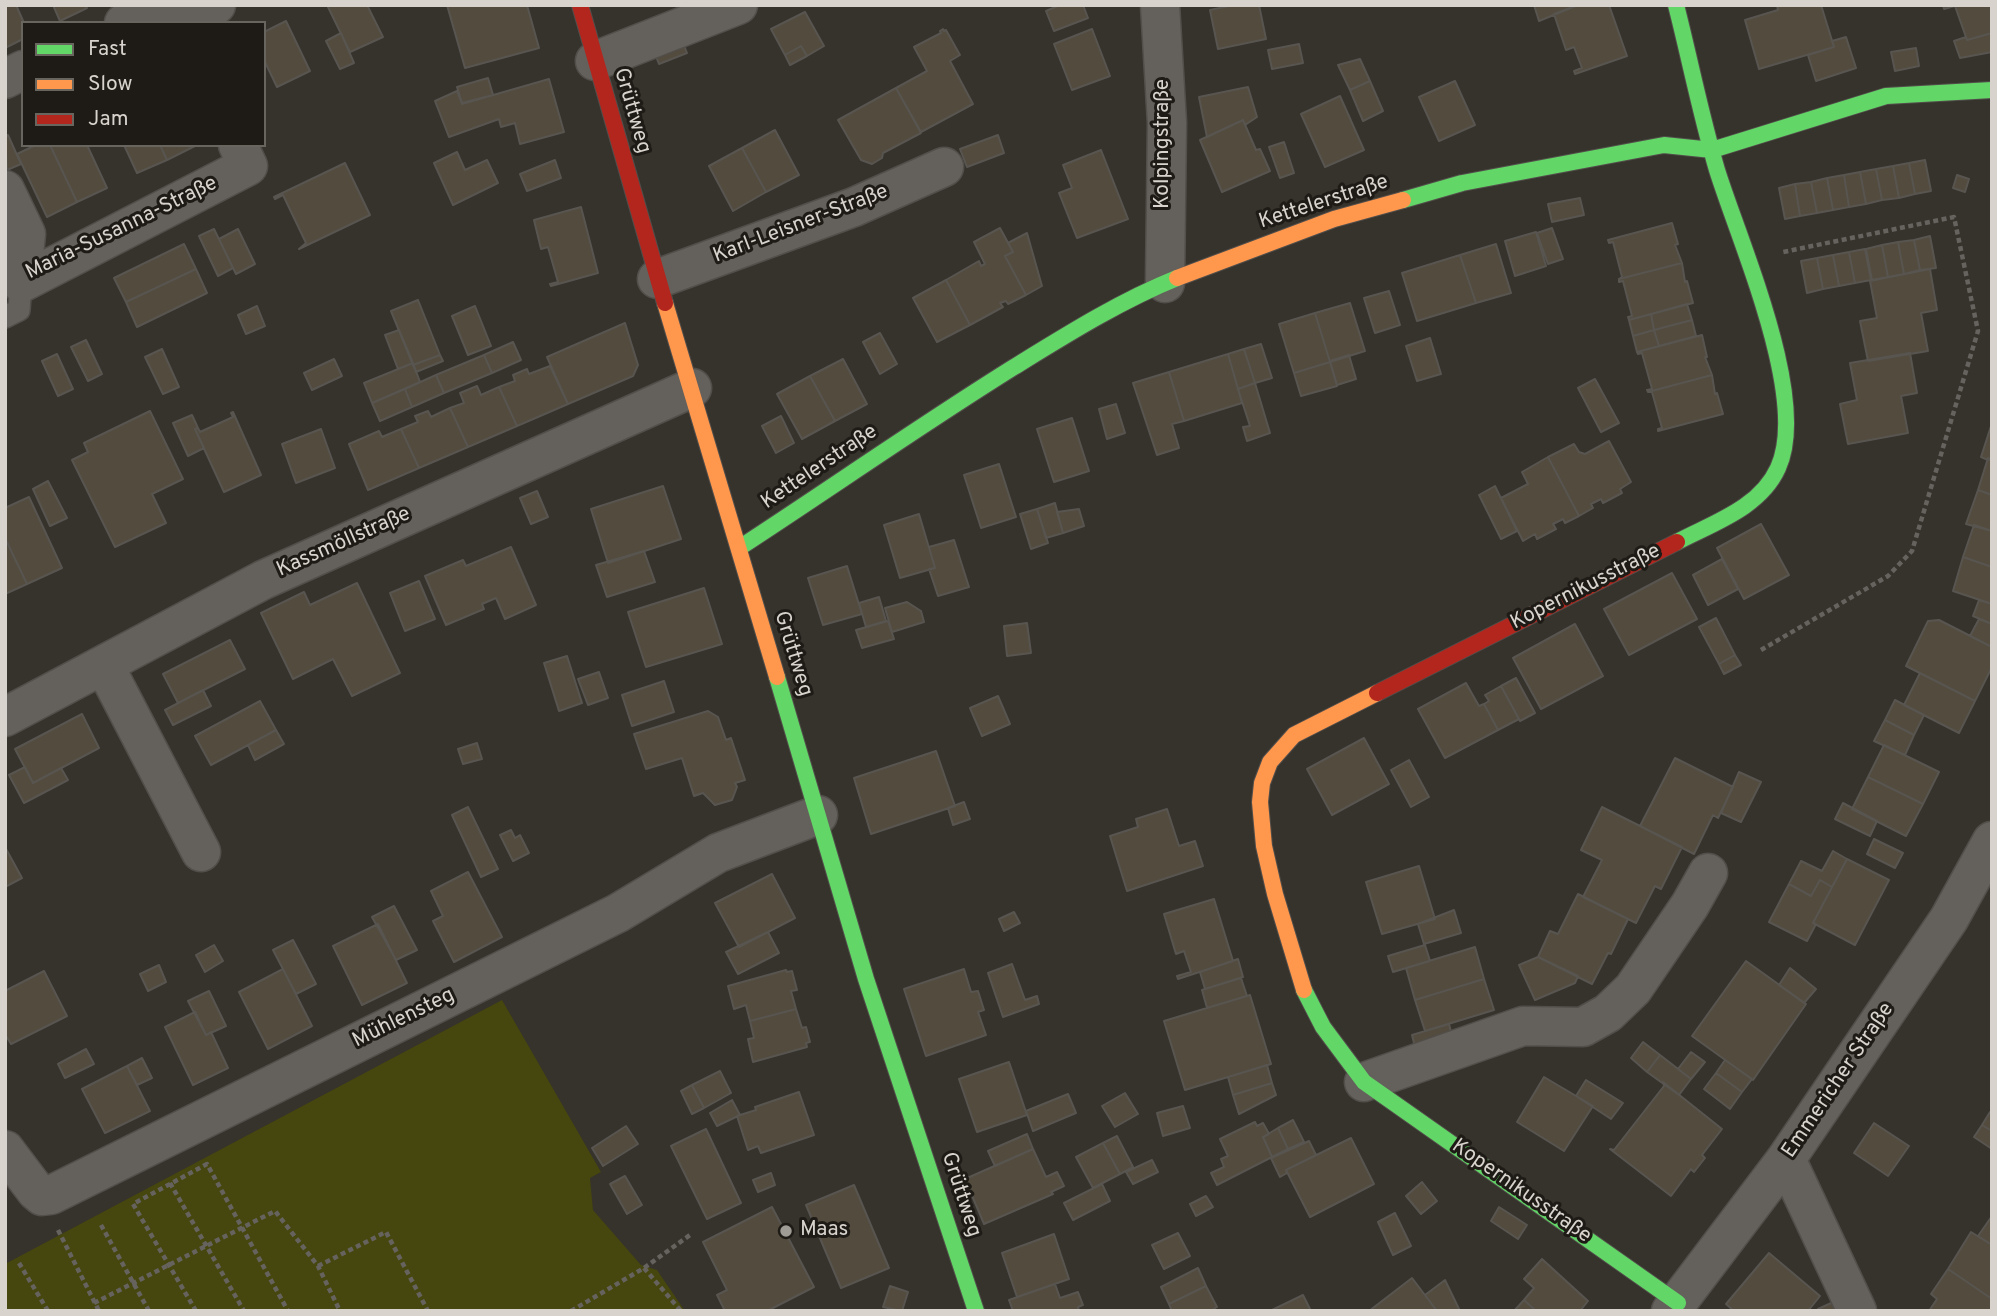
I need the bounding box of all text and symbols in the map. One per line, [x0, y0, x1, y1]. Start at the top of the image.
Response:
legend [21, 21, 266, 147]
text: Fast [88, 36, 127, 63]
street label: Grüttweg [607, 65, 655, 157]
text: Slow [88, 71, 133, 98]
street label: Kolpingstraße [1151, 79, 1177, 209]
text: Jam [88, 106, 129, 133]
street label: Kettelerstraße [1256, 170, 1392, 236]
street label: Maria-Susanna-Straße [22, 172, 222, 286]
street label: Karl-Leisner-Straße [710, 180, 892, 270]
street label: Kettelerstraße [757, 420, 883, 516]
street label: Kassmöllstraße [273, 502, 415, 584]
street label: Kopernikusstraße [1507, 539, 1665, 637]
street label: Grüttweg [767, 608, 817, 700]
street label: Mühlensteg [349, 984, 459, 1054]
street label: Emmericher Straße [1778, 999, 1900, 1163]
street label: Kopernikusstraße [1446, 1134, 1596, 1250]
street label: Grüttweg [934, 1149, 986, 1241]
place label: Maas [800, 1218, 848, 1244]
marker: Maas [778, 1223, 794, 1239]

